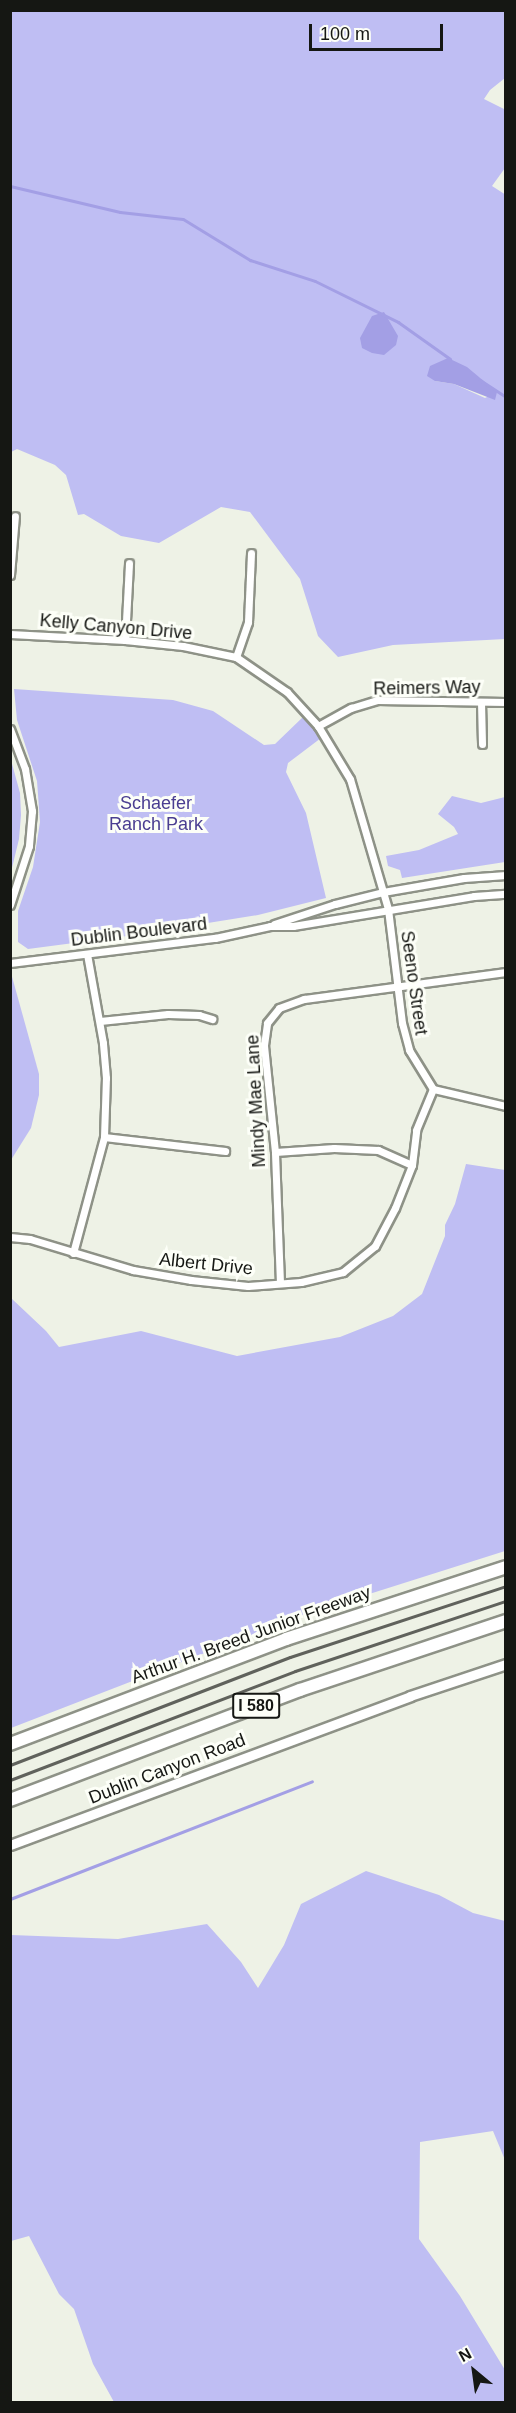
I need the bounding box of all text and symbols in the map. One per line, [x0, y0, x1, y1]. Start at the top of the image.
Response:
scale bar [312, 12, 446, 50]
text: 100 m [320, 24, 370, 44]
street label: Kelly Canyon Drive [39, 610, 193, 644]
street label: Reimers Way [373, 676, 481, 700]
park label: Schaefer Ranch Park [109, 793, 203, 836]
street label: Dublin Boulevard [70, 913, 208, 951]
street label: Seeno Street [396, 929, 432, 1037]
street label: Mindy Mae Lane [242, 1034, 270, 1168]
street label: Albert Drive [158, 1248, 254, 1280]
street label: Arthur H. Breed Junior Freeway [128, 1582, 374, 1688]
road number: I 580 [232, 1693, 280, 1719]
street label: Dublin Canyon Road [86, 1729, 248, 1809]
north arrow [444, 2341, 504, 2401]
text: N [456, 2345, 474, 2365]

